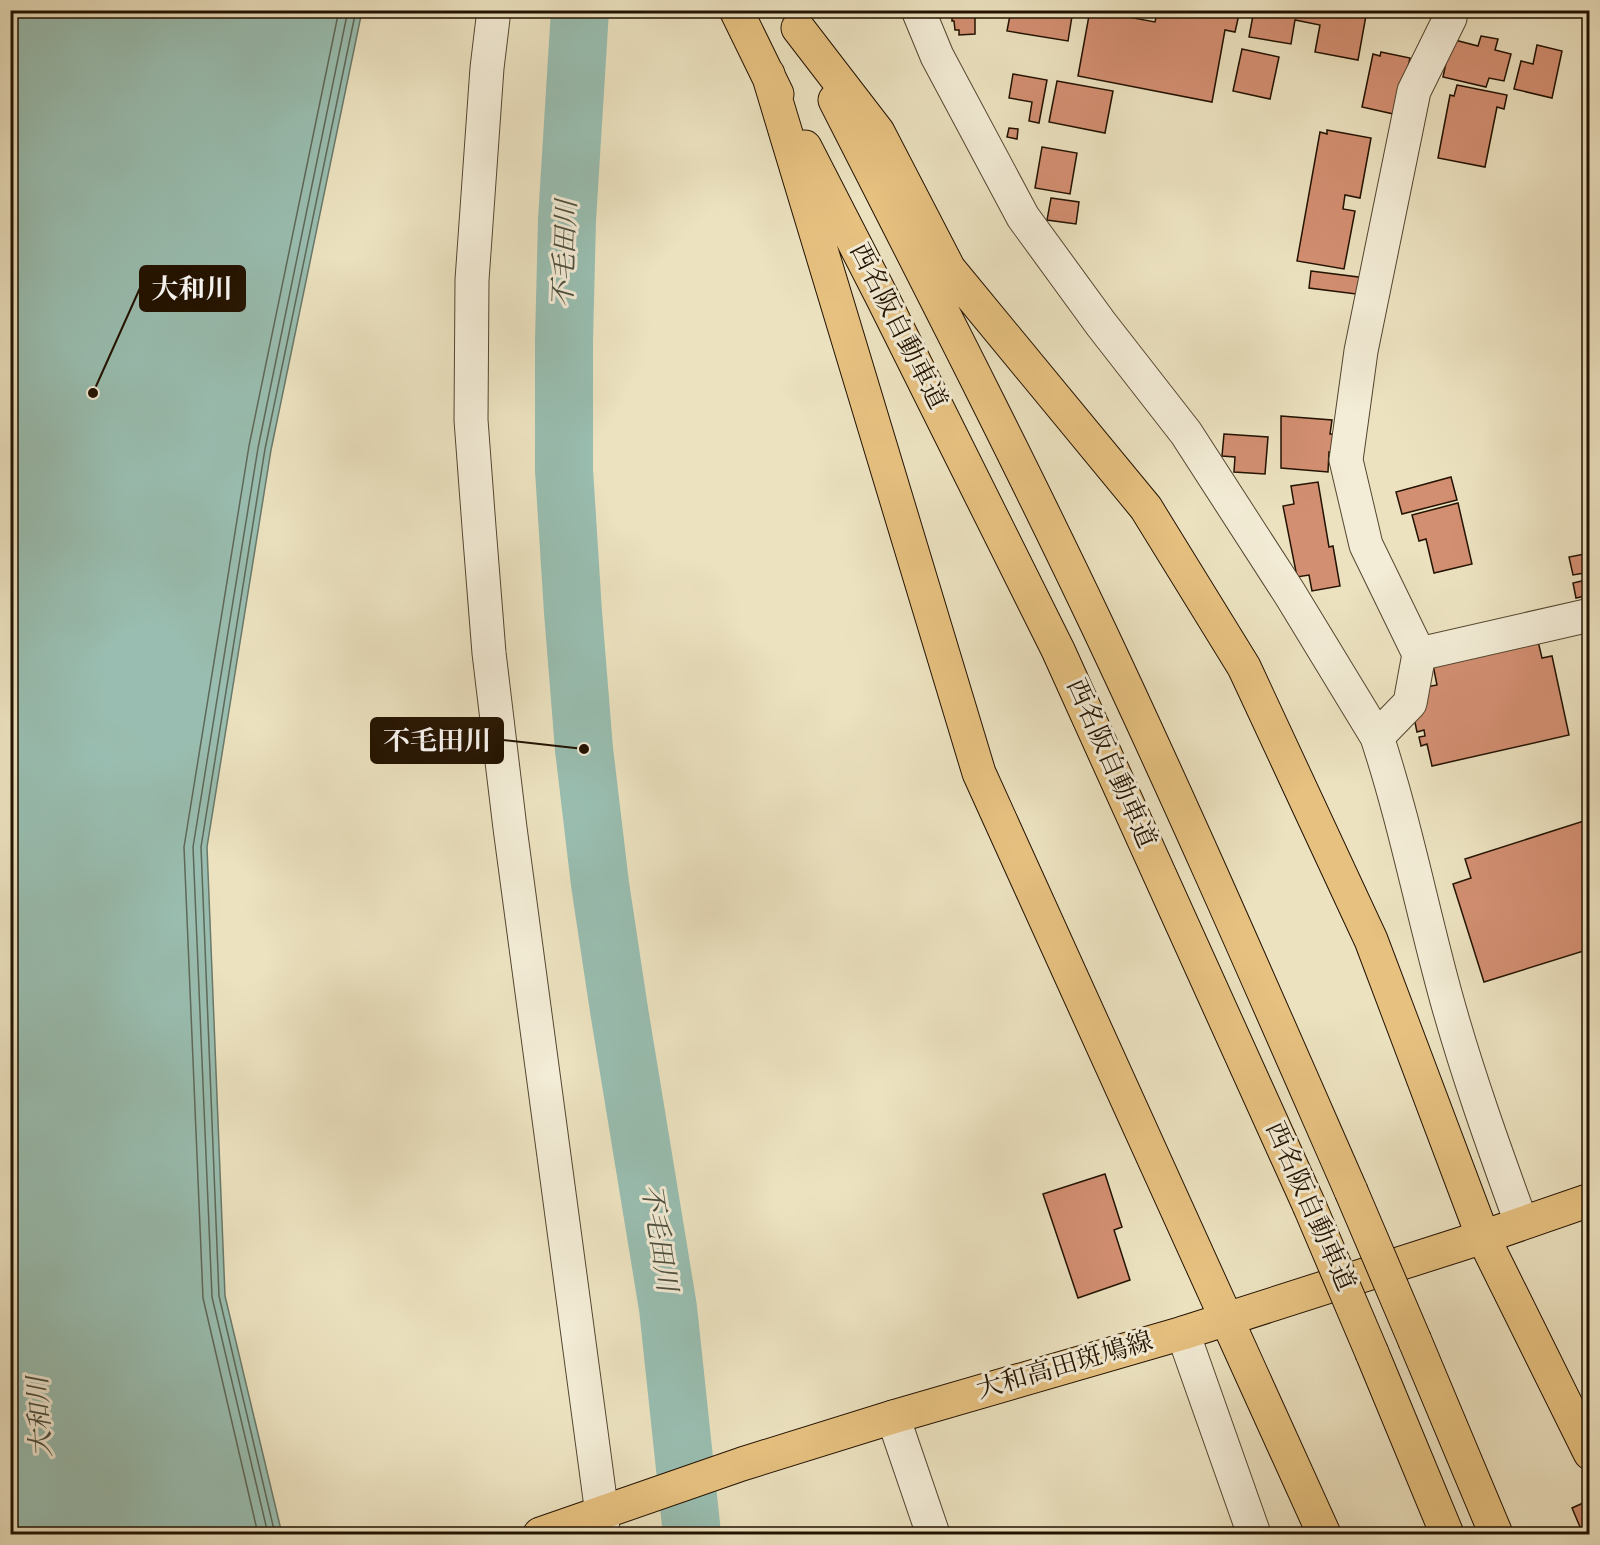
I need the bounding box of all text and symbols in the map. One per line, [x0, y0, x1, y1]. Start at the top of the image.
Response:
water label: 不毛田川 [546, 196, 588, 309]
street label: 西名阪自動車道 [839, 238, 955, 416]
callout: 大和川 [140, 266, 245, 311]
text: 大和川 [152, 272, 233, 311]
street label: 西名阪自動車道 [1056, 673, 1164, 855]
callout: 不毛田川 [371, 718, 503, 763]
text: 不毛田川 [383, 724, 491, 763]
street label: 西名阪自動車道 [1255, 1116, 1363, 1298]
water label: 不毛田川 [629, 1182, 685, 1297]
street label: 大和高田斑鳩線 [972, 1324, 1158, 1410]
water label: 大和川 [20, 1373, 64, 1458]

